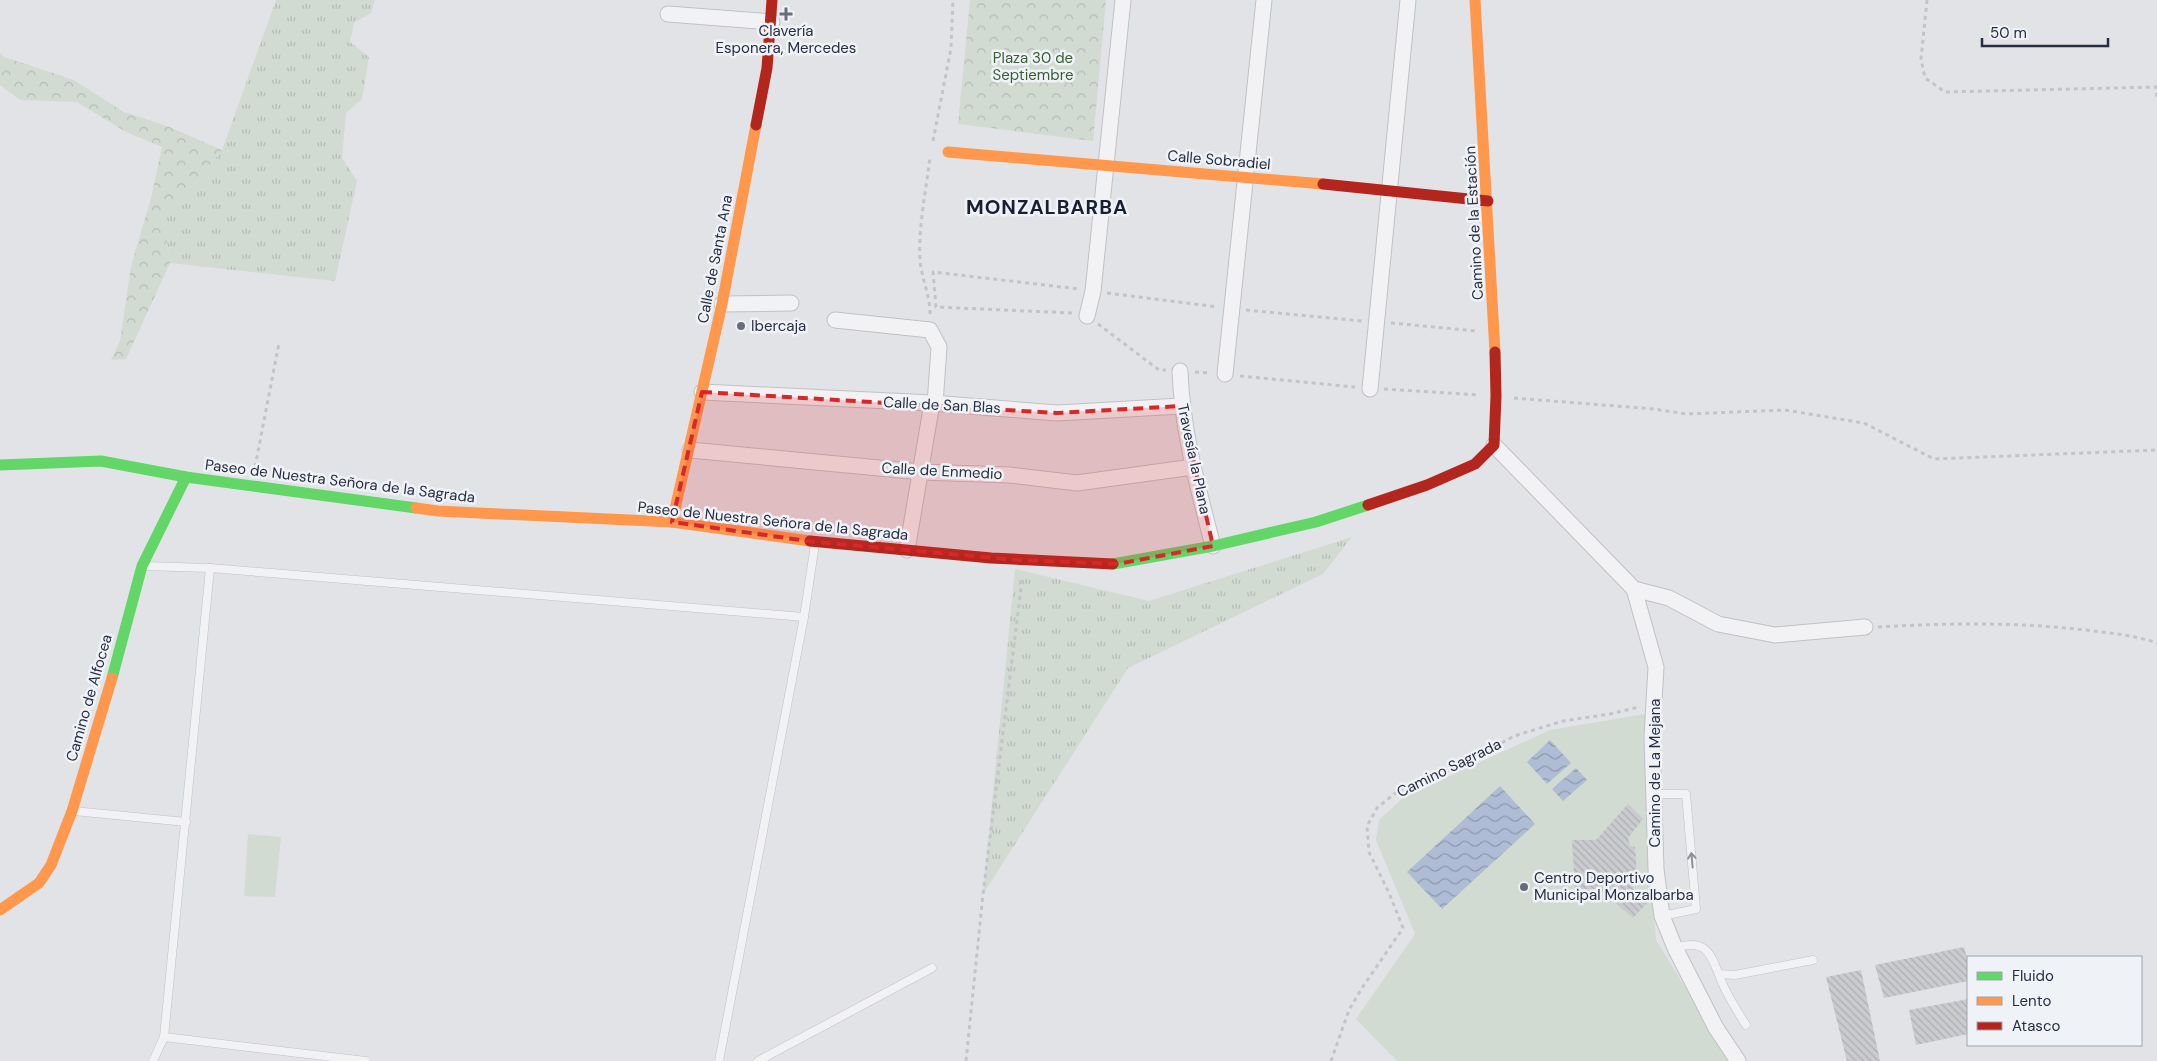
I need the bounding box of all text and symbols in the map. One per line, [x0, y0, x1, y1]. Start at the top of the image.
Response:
marker: Clavería Esponera, Mercedes [780, 8, 792, 20]
scale bar [1982, 15, 2108, 47]
place label: Clavería Esponera, Mercedes [716, 21, 856, 58]
text: 50 m [1990, 23, 2027, 43]
park label: Plaza 30 de Septiembre [993, 48, 1073, 85]
street label: Camino de la Estación [1460, 145, 1488, 301]
street label: Calle Sobradiel [1166, 146, 1272, 174]
street label: Calle de Santa Ana [693, 193, 737, 325]
district label: MONZALBARBA [966, 194, 1128, 220]
place label: Ibercaja [751, 316, 806, 336]
marker: Ibercaja [735, 320, 747, 332]
street label: Calle de San Blas [883, 392, 1001, 418]
street label: Travesía la Plana [1173, 402, 1215, 516]
street label: Paseo de Nuestra Señora de la Sagrada [204, 455, 476, 507]
street label: Calle de Enmedio [881, 458, 1003, 484]
street label: Paseo de Nuestra Señora de la Sagrada [637, 497, 909, 545]
street label: Camino de Alfocea [61, 632, 117, 764]
street label: Camino de La Mejana [1645, 698, 1665, 848]
street label: Camino Sagrada [1393, 734, 1505, 802]
one-way arrow [1687, 852, 1696, 868]
place label: Centro Deportivo Municipal Monzalbarba [1534, 868, 1694, 905]
marker: Centro Deportivo Municipal Monzalbarba [1518, 881, 1530, 893]
legend [1967, 956, 2142, 1046]
text: Fluido [2012, 966, 2054, 986]
text: Lento [2012, 991, 2051, 1011]
text: Atasco [2012, 1016, 2060, 1036]

